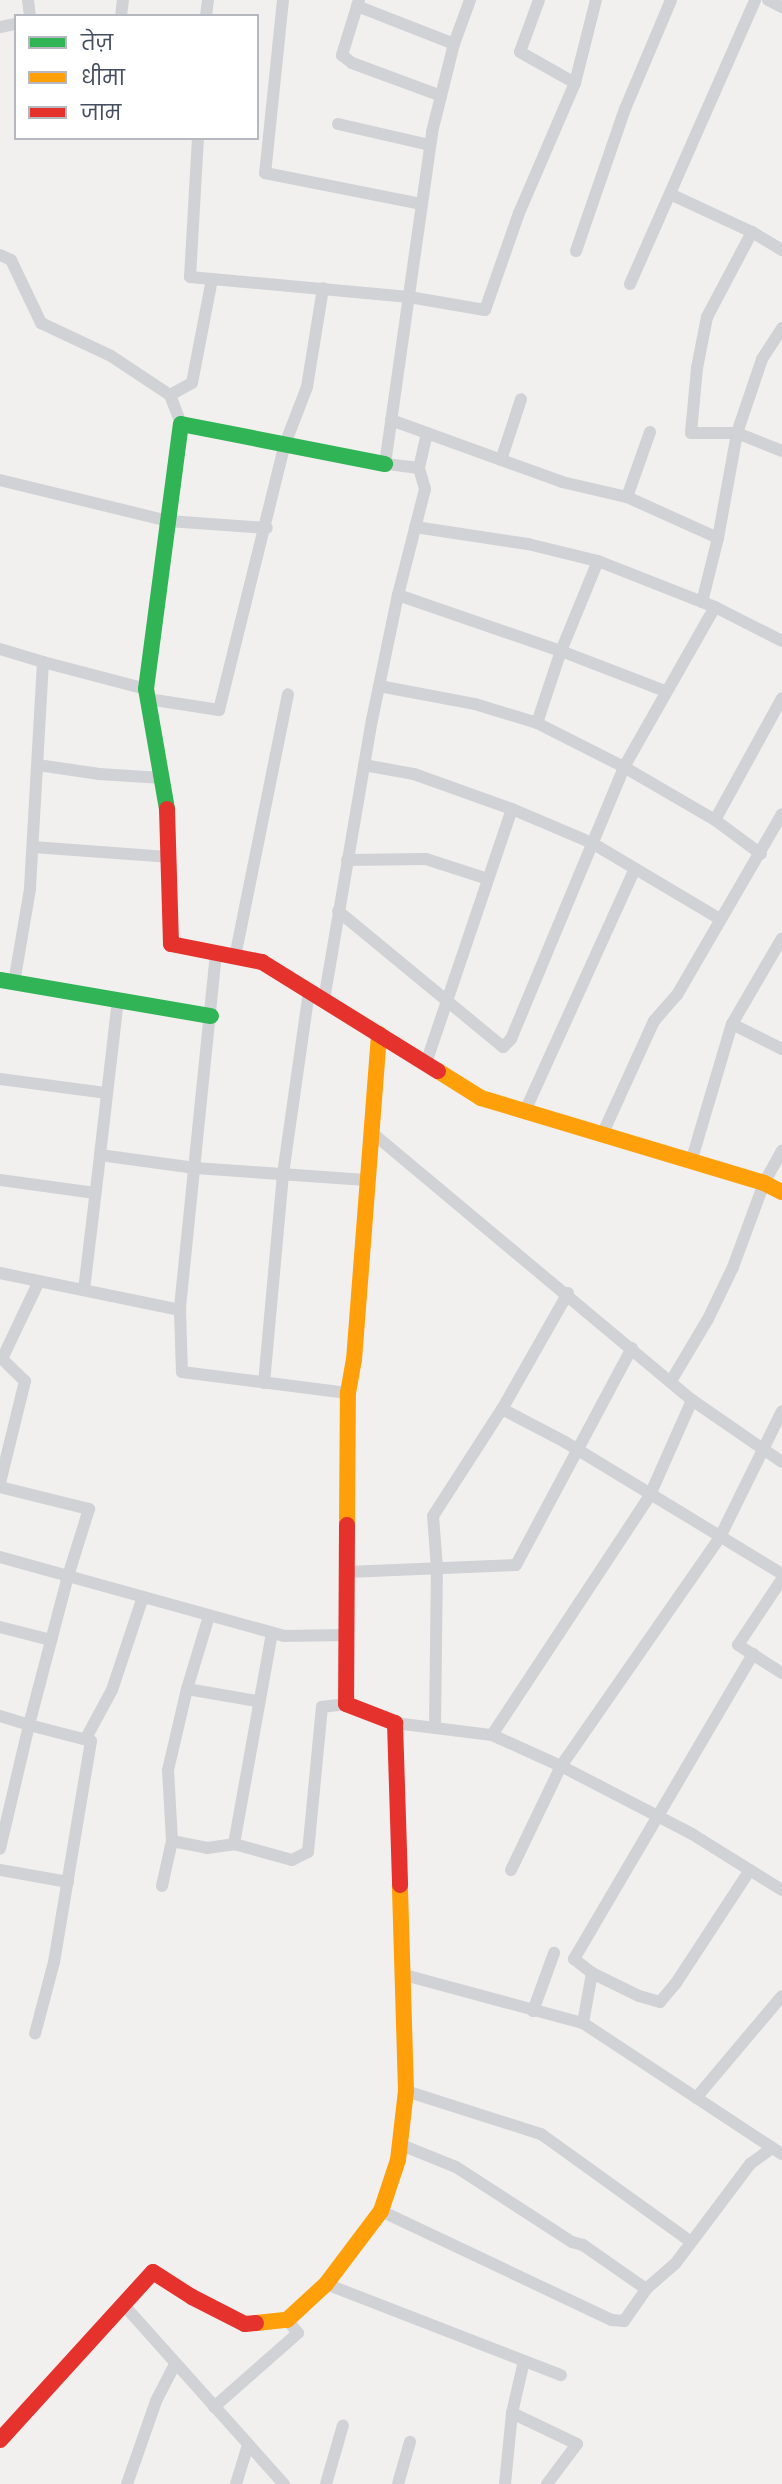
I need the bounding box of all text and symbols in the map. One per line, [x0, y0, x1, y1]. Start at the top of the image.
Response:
legend [14, 14, 259, 140]
text: तेज़ [81, 28, 113, 57]
text: धीमा [81, 63, 125, 92]
text: जाम [81, 98, 121, 127]

